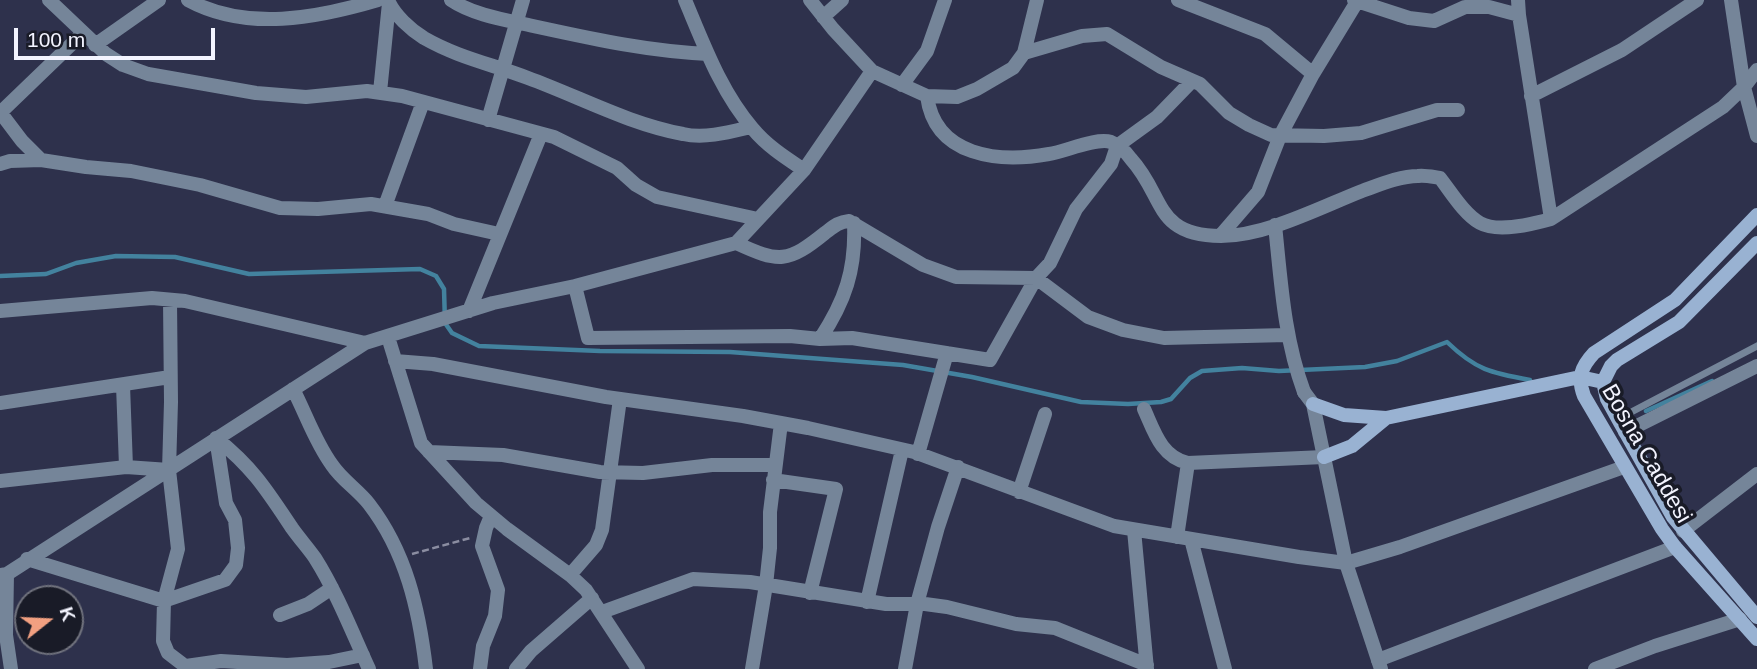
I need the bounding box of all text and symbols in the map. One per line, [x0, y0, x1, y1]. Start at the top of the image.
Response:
scale bar [18, 14, 219, 58]
text: 100 m [27, 28, 85, 51]
street label: Bosna Caddesi [1595, 380, 1697, 528]
north arrow [14, 585, 84, 655]
text: K [55, 604, 80, 624]

